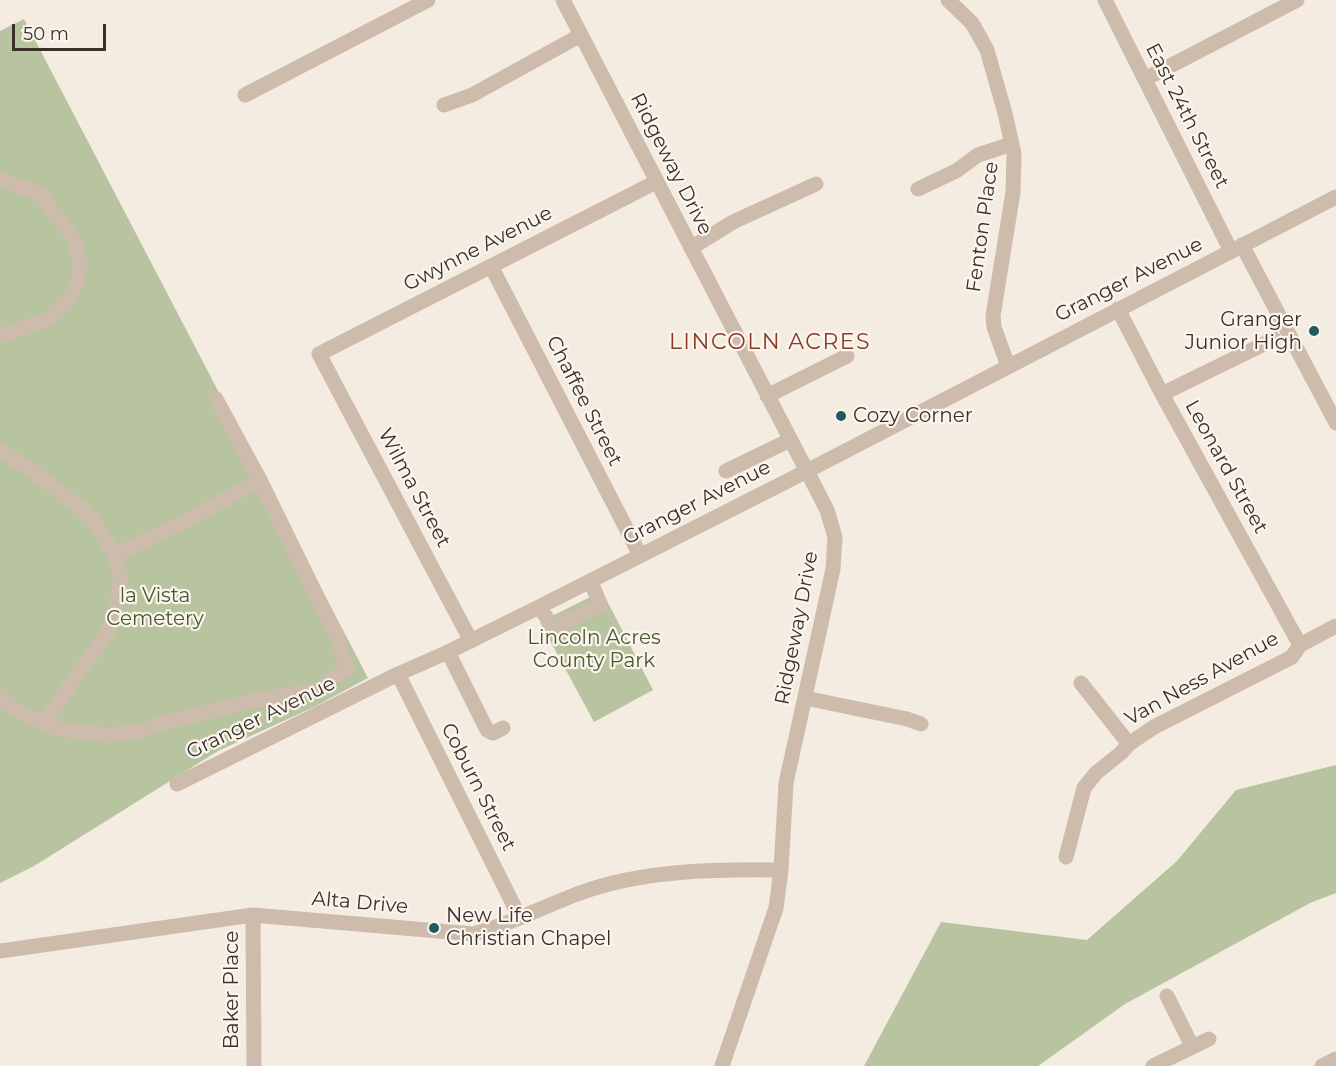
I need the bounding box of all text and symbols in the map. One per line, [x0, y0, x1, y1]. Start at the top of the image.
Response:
scale bar [15, 12, 110, 50]
text: 50 m [23, 23, 69, 45]
street label: East 24th Street [1140, 39, 1234, 193]
street label: Ridgeway Drive [625, 89, 717, 239]
street label: Fenton Place [962, 160, 1004, 294]
street label: Gwynne Avenue [400, 201, 556, 297]
street label: Granger Avenue [1051, 232, 1207, 328]
place label: Granger Junior High [1185, 308, 1302, 355]
marker: Granger Junior High [1307, 324, 1321, 338]
district label: LINCOLN ACRES [669, 330, 871, 356]
street label: Chaffee Street [541, 332, 627, 470]
street label: Leonard Street [1179, 396, 1273, 538]
place label: Cozy Corner [853, 404, 973, 428]
marker: Cozy Corner [834, 409, 848, 423]
street label: Wilma Street [373, 424, 455, 552]
street label: Granger Avenue [619, 455, 775, 551]
street label: Ridgeway Drive [770, 549, 824, 707]
park label: la Vista Cemetery [106, 584, 204, 631]
park label: Lincoln Acres County Park [527, 626, 661, 673]
street label: Van Ness Avenue [1121, 627, 1283, 731]
street label: Granger Avenue [183, 672, 339, 764]
street label: Coburn Street [435, 719, 521, 855]
street label: Alta Drive [311, 887, 409, 919]
place label: New Life Christian Chapel [446, 904, 611, 951]
marker: New Life Christian Chapel [427, 921, 441, 935]
street label: Baker Place [220, 931, 244, 1049]

